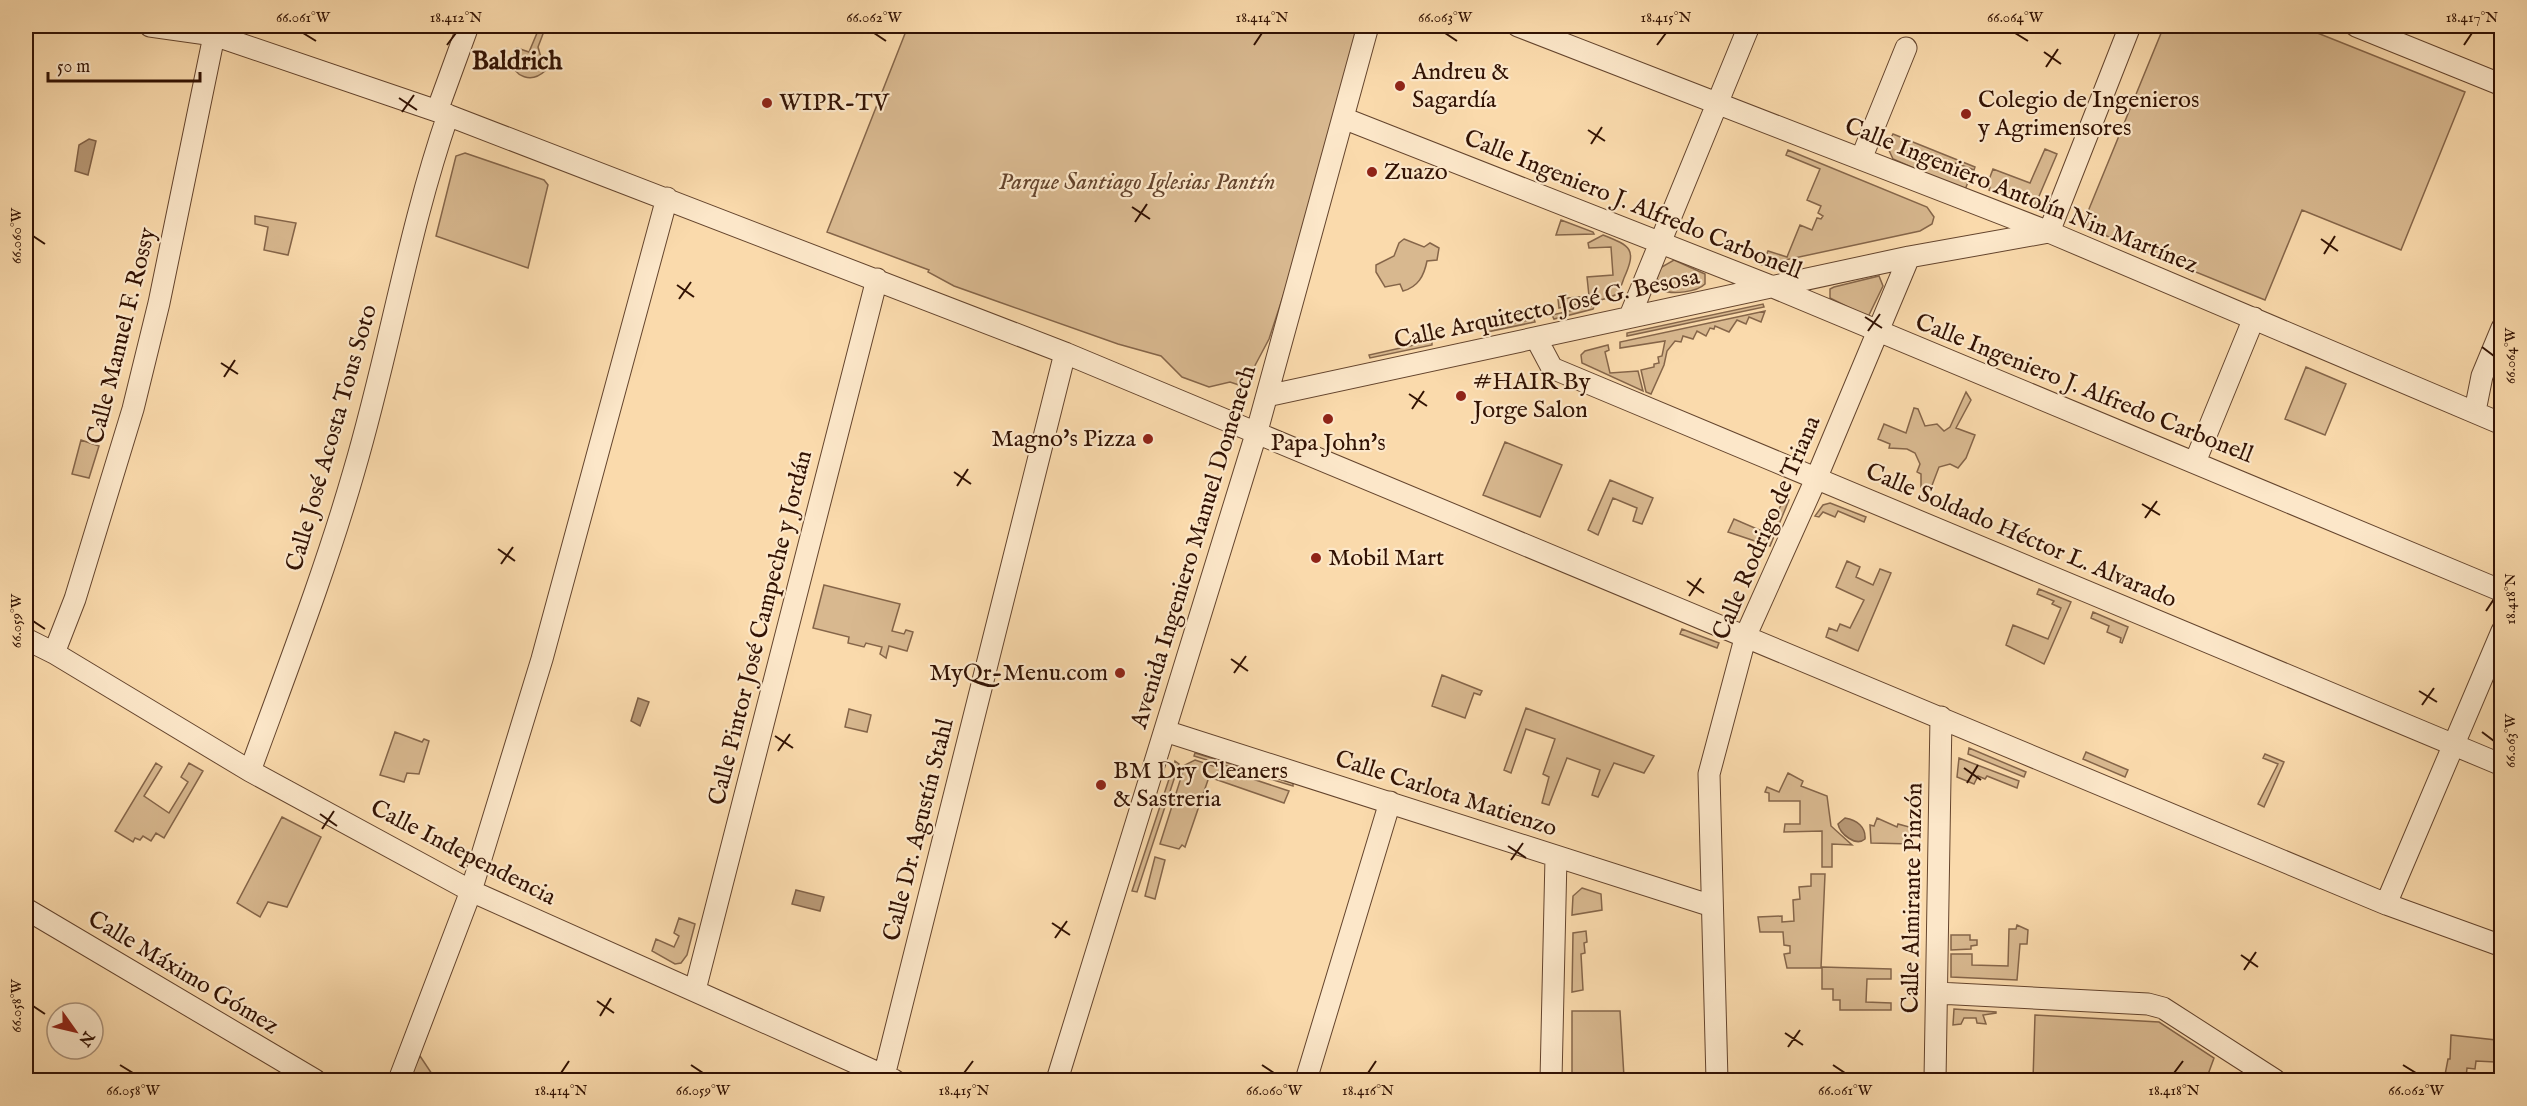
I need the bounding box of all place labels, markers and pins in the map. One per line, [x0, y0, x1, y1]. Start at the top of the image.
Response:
place label: Andreu & Sagardía [1411, 57, 1509, 116]
marker: Andreu & Sagardía [1393, 79, 1407, 93]
place label: Colegio de Ingenieros y Agrimensores [1977, 85, 2199, 144]
place label: WIPR-TV [779, 88, 890, 119]
marker: WIPR-TV [760, 96, 774, 110]
marker: Colegio de Ingenieros y Agrimensores [1959, 107, 1973, 121]
place label: Zuazo [1384, 157, 1448, 188]
marker: Zuazo [1365, 165, 1379, 179]
place label: #HAIR By Jorge Salon [1470, 367, 1591, 426]
marker: #HAIR By Jorge Salon [1454, 389, 1468, 403]
marker: Papa John's [1321, 412, 1335, 426]
place label: Magno's Pizza [991, 424, 1137, 455]
place label: Papa John's [1270, 428, 1386, 459]
marker: Magno's Pizza [1141, 432, 1155, 446]
place label: Mobil Mart [1328, 543, 1444, 574]
marker: Mobil Mart [1309, 551, 1323, 565]
place label: MyQr-Menu.com [929, 658, 1108, 689]
marker: MyQr-Menu.com [1113, 666, 1127, 680]
place label: BM Dry Cleaners & Sastreria [1113, 756, 1288, 815]
marker: BM Dry Cleaners & Sastreria [1094, 778, 1108, 792]

